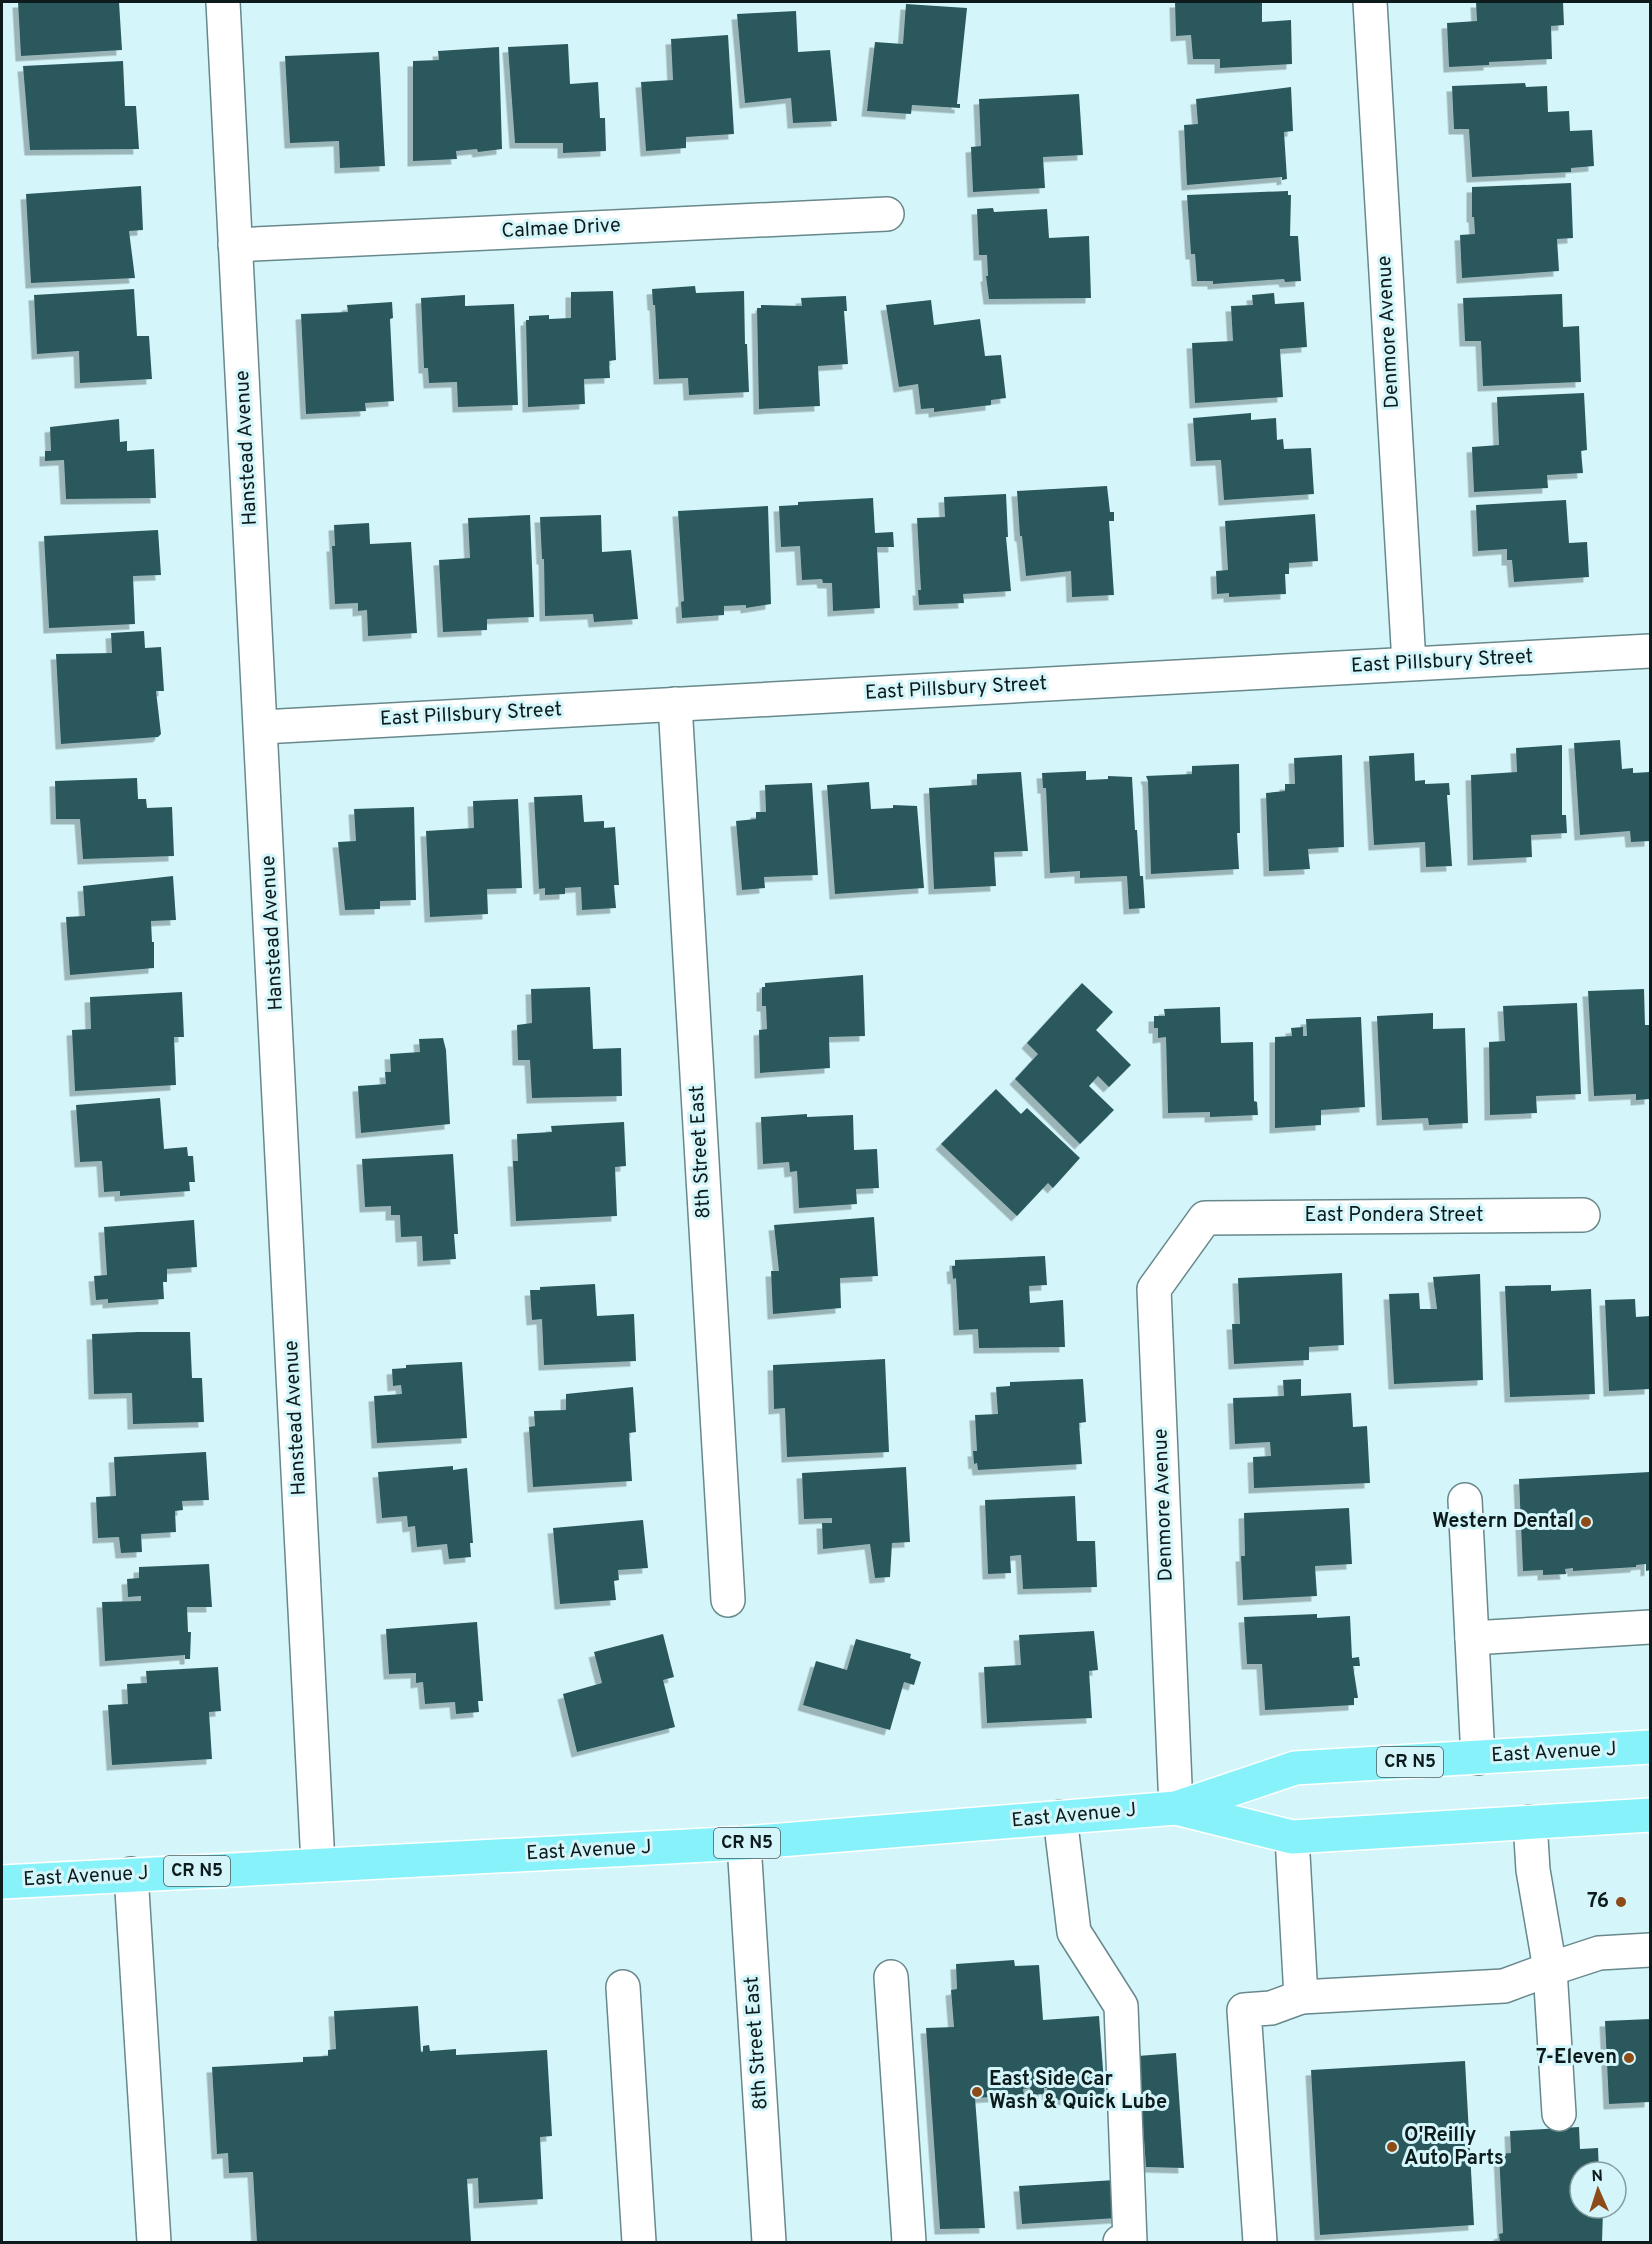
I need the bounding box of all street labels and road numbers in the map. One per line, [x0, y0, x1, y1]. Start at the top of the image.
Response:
street label: Calmae Drive [501, 213, 621, 245]
street label: Denmore Avenue [1372, 255, 1406, 409]
street label: Hanstead Avenue [230, 370, 264, 526]
street label: East Pillsbury Street [1350, 644, 1534, 680]
street label: East Pillsbury Street [864, 671, 1048, 707]
street label: East Pillsbury Street [379, 697, 563, 733]
street label: Hanstead Avenue [256, 855, 290, 1011]
street label: 8th Street East [685, 1084, 717, 1220]
street label: East Pondera Street [1305, 1203, 1483, 1229]
street label: Hanstead Avenue [279, 1340, 313, 1496]
street label: Denmore Avenue [1148, 1428, 1180, 1582]
street label: East Avenue J [1491, 1737, 1617, 1769]
road number: CR N5 [1377, 1747, 1443, 1777]
street label: East Avenue J [1010, 1798, 1138, 1834]
road number: CR N5 [714, 1828, 780, 1858]
street label: East Avenue J [526, 1835, 652, 1867]
road number: CR N5 [164, 1856, 230, 1886]
street label: East Avenue J [23, 1861, 149, 1893]
street label: 8th Street East [739, 1975, 775, 2111]

